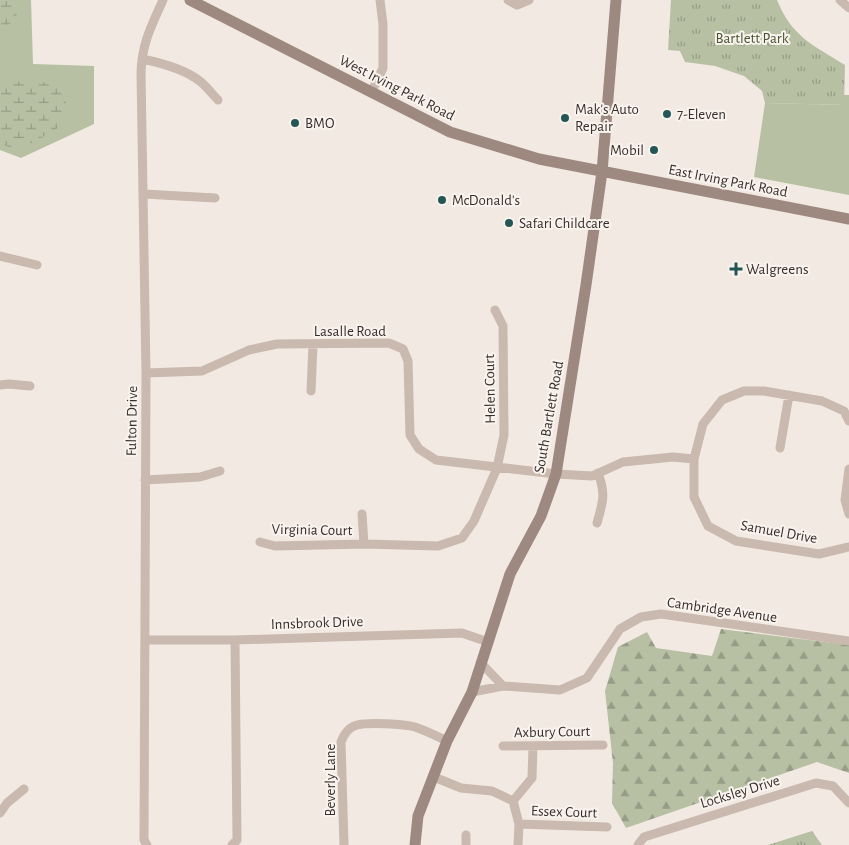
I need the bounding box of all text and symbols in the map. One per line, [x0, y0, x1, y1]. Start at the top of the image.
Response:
park label: Bartlett Park [715, 31, 789, 46]
street label: West Irving Park Road [337, 52, 457, 124]
place label: Mak's Auto Repair [575, 102, 639, 134]
place label: 7-Eleven [677, 107, 726, 122]
marker: 7-Eleven [661, 108, 673, 120]
marker: Mak's Auto Repair [559, 112, 571, 124]
place label: BMO [305, 116, 334, 131]
marker: BMO [289, 117, 301, 129]
place label: Mobil [610, 143, 644, 158]
marker: Mobil [648, 144, 660, 156]
street label: East Irving Park Road [667, 162, 789, 200]
place label: McDonald's [452, 193, 520, 208]
marker: McDonald's [436, 194, 448, 206]
place label: Safari Childcare [519, 216, 610, 231]
marker: Safari Childcare [503, 217, 515, 229]
place label: Walgreens [746, 262, 808, 277]
marker: Walgreens [730, 263, 742, 275]
street label: Lasalle Road [314, 324, 386, 339]
street label: Helen Court [482, 354, 498, 424]
street label: South Bartlett Road [532, 359, 566, 474]
street label: Fulton Drive [124, 386, 140, 456]
street label: Samuel Drive [740, 518, 819, 546]
street label: Virginia Court [272, 522, 353, 538]
street label: Cambridge Avenue [666, 595, 778, 625]
street label: Innsbrook Drive [271, 614, 364, 632]
street label: Axbury Court [514, 724, 590, 740]
street label: Beverly Lane [323, 743, 338, 816]
street label: Locksley Drive [698, 773, 782, 811]
street label: Essex Court [531, 803, 598, 821]

